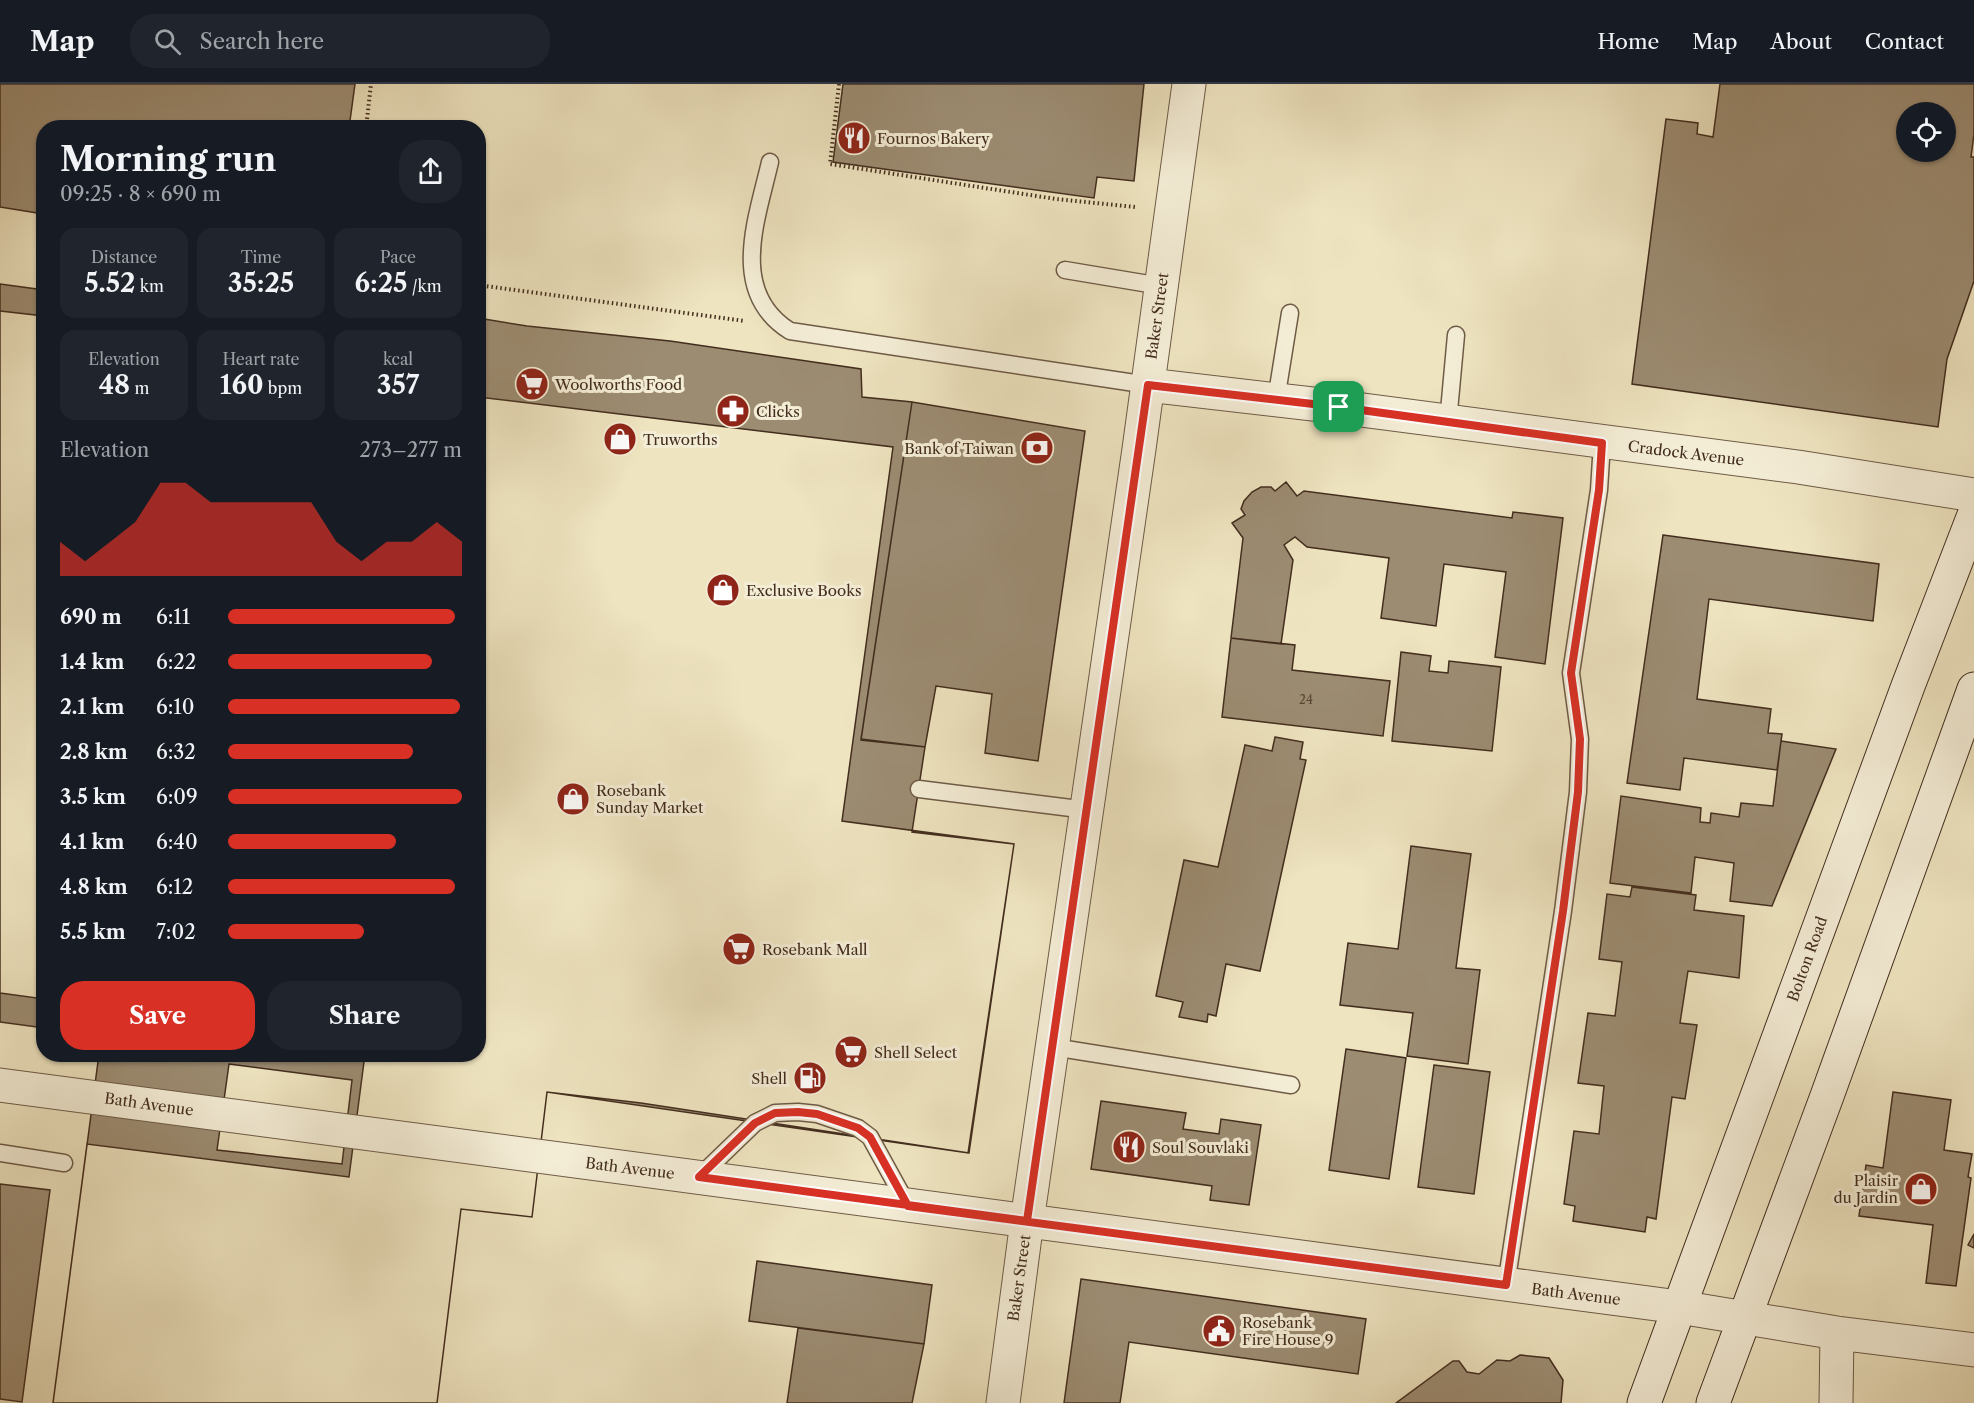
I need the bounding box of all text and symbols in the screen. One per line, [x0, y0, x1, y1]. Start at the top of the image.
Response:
search box [130, 14, 550, 68]
text: Map [30, 24, 94, 58]
icon: search [151, 25, 184, 58]
text: Search here [199, 28, 324, 55]
text: Home [1598, 29, 1659, 54]
text: Map [1692, 29, 1737, 54]
text: About [1770, 29, 1832, 54]
text: Contact [1865, 29, 1944, 54]
map controls [1896, 102, 1956, 162]
button: locate [1896, 102, 1956, 162]
restaurant icon: Fournos Bakery [836, 120, 872, 156]
place label: Fournos Bakery [877, 129, 990, 148]
text: Morning run [60, 139, 276, 180]
button: share [399, 140, 462, 203]
text: 09:25 · 8 × 690 m [60, 182, 221, 206]
text: Distance [91, 247, 157, 267]
text: Time [241, 247, 281, 267]
text: Pace [380, 247, 416, 267]
text: 5.52 [84, 267, 135, 299]
text: 35:25 [228, 267, 294, 299]
text: 6:25 [354, 267, 407, 299]
street label: Baker Street [1142, 271, 1173, 361]
text: km [135, 276, 164, 296]
text: /km [407, 276, 442, 296]
text: Elevation [88, 349, 160, 369]
text: Heart rate [222, 349, 300, 369]
text: kcal [383, 349, 413, 369]
supermarket icon: Woolworths Food [514, 366, 550, 402]
text: 48 [99, 369, 130, 401]
text: 160 [220, 369, 264, 401]
text: 357 [377, 369, 419, 401]
place label: Woolworths Food [554, 375, 682, 394]
text: m [130, 378, 149, 398]
text: bpm [264, 378, 302, 398]
pin [1313, 381, 1364, 432]
icon: arrive [1322, 390, 1355, 423]
pharmacy icon: Clicks [715, 393, 751, 429]
place label: Clicks [756, 402, 800, 421]
shop icon: Truworths [602, 421, 638, 457]
place label: Truworths [643, 430, 717, 449]
bank icon: Bank of Taiwan [1019, 430, 1055, 466]
street label: Cradock Avenue [1627, 436, 1745, 470]
text: Elevation [60, 438, 149, 462]
text: 273–277 m [360, 438, 462, 462]
place label: Bank of Taiwan [904, 439, 1015, 458]
shop icon: Exclusive Books [705, 572, 741, 608]
place label: Exclusive Books [746, 581, 861, 600]
text: 690 m [60, 605, 122, 629]
text: 6:11 [156, 605, 190, 629]
text: 1.4 km [60, 650, 125, 674]
text: 6:22 [156, 650, 196, 674]
house number: 24 [1299, 692, 1313, 707]
text: 2.1 km [60, 695, 124, 719]
text: 6:10 [156, 695, 194, 719]
text: 2.8 km [60, 740, 128, 764]
text: 6:32 [156, 740, 196, 764]
shop icon: Rosebank Sunday Market [555, 781, 591, 817]
place label: Rosebank Sunday Market [596, 781, 704, 817]
text: 3.5 km [60, 785, 126, 809]
text: 6:09 [156, 785, 198, 809]
text: 4.1 km [60, 830, 125, 854]
text: 6:40 [156, 830, 198, 854]
text: 4.8 km [60, 875, 128, 899]
text: 6:12 [156, 875, 193, 899]
street label: Bolton Road [1783, 914, 1831, 1004]
text: 5.5 km [60, 920, 126, 944]
text: 7:02 [156, 920, 196, 944]
supermarket icon: Rosebank Mall [721, 931, 757, 967]
place label: Rosebank Mall [762, 940, 868, 959]
button: Save [60, 981, 255, 1050]
button: Share [267, 981, 462, 1050]
supermarket icon: Shell Select [833, 1034, 869, 1070]
place label: Shell Select [874, 1043, 958, 1062]
fuel station icon: Shell [792, 1060, 828, 1096]
place label: Shell [751, 1069, 788, 1088]
street label: Bath Avenue [103, 1088, 195, 1120]
restaurant icon: Soul Souvlaki [1111, 1129, 1147, 1165]
place label: Soul Souvlaki [1152, 1138, 1249, 1157]
street label: Bath Avenue [584, 1153, 676, 1183]
place label: Plaisir du Jardin [1833, 1171, 1899, 1207]
shop icon: Plaisir du Jardin [1903, 1171, 1939, 1207]
street label: Baker Street [1004, 1233, 1035, 1323]
street label: Bath Avenue [1530, 1279, 1622, 1309]
public building icon: Rosebank Fire House 9 [1201, 1313, 1237, 1349]
place label: Rosebank Fire House 9 [1242, 1313, 1333, 1349]

